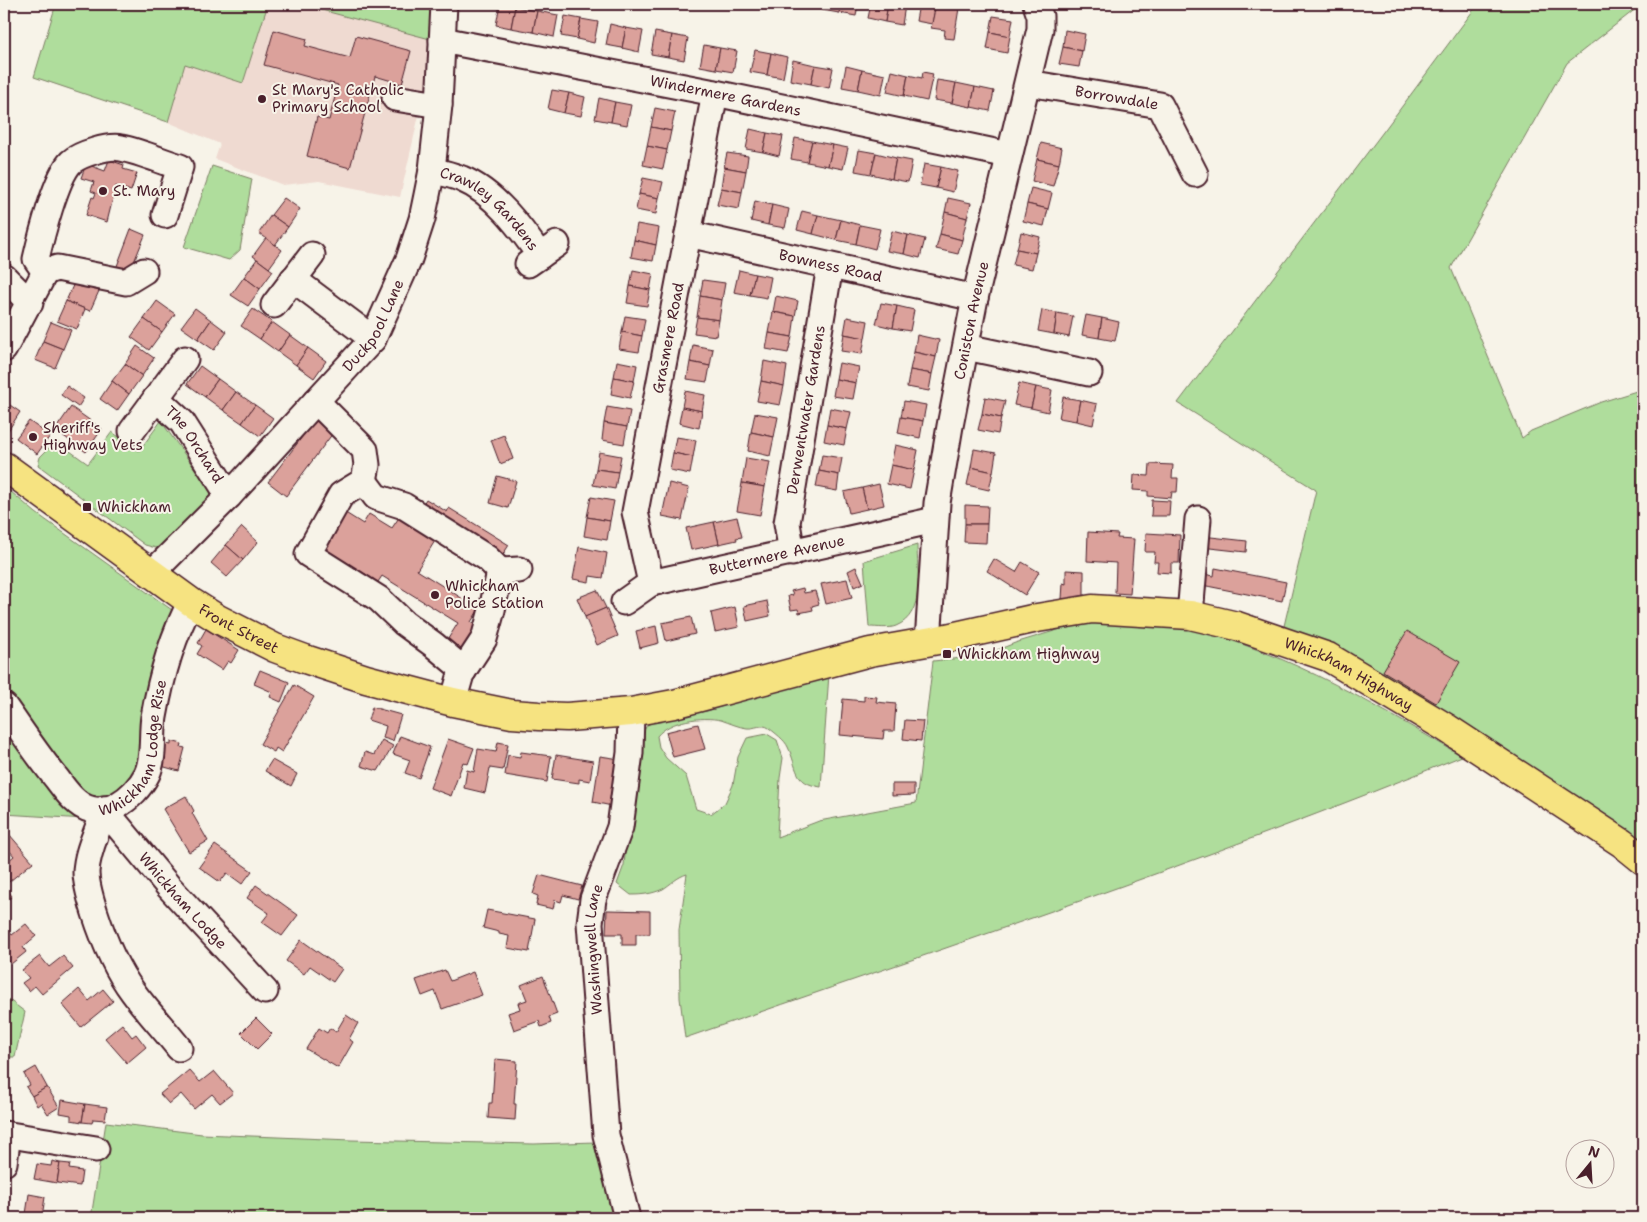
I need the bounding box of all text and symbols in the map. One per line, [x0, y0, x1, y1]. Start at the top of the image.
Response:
street label: Windermere Gardens [648, 71, 803, 121]
place label: St Mary's Catholic Primary School [272, 80, 404, 117]
street label: Borrowdale [1074, 81, 1160, 115]
marker: St Mary's Catholic Primary School [256, 93, 268, 105]
street label: Crawley Gardens [438, 163, 543, 255]
place label: St. Mary [113, 181, 175, 201]
marker: St. Mary [97, 185, 109, 197]
street label: Bowness Road [777, 245, 885, 287]
street label: Coniston Avenue [949, 259, 994, 381]
street label: Duckpool Lane [338, 276, 409, 376]
street label: Grasmere Road [648, 280, 689, 395]
street label: Derwentwater Gardens [782, 324, 830, 496]
street label: The Orchard [161, 401, 229, 487]
place label: Sheriff's Highway Vets [43, 418, 143, 455]
marker: Sheriff's Highway Vets [27, 431, 39, 443]
place label: Whickham [97, 497, 171, 517]
marker: Whickham [81, 501, 93, 513]
street label: Buttermere Avenue [707, 530, 847, 580]
place label: Whickham Police Station [445, 576, 544, 613]
marker: Whickham Police Station [429, 589, 441, 601]
street label: Front Street [195, 599, 282, 658]
street label: Whickham Highway [1282, 633, 1417, 716]
place label: Whickham Highway [957, 644, 1100, 664]
marker: Whickham Highway [941, 648, 953, 660]
street label: Whickham Lodge Rise [97, 678, 171, 821]
street label: Whickham Lodge [134, 848, 231, 953]
street label: Washingwell Lane [580, 881, 608, 1016]
north arrow [1564, 1140, 1614, 1190]
text: N [1586, 1141, 1602, 1162]

